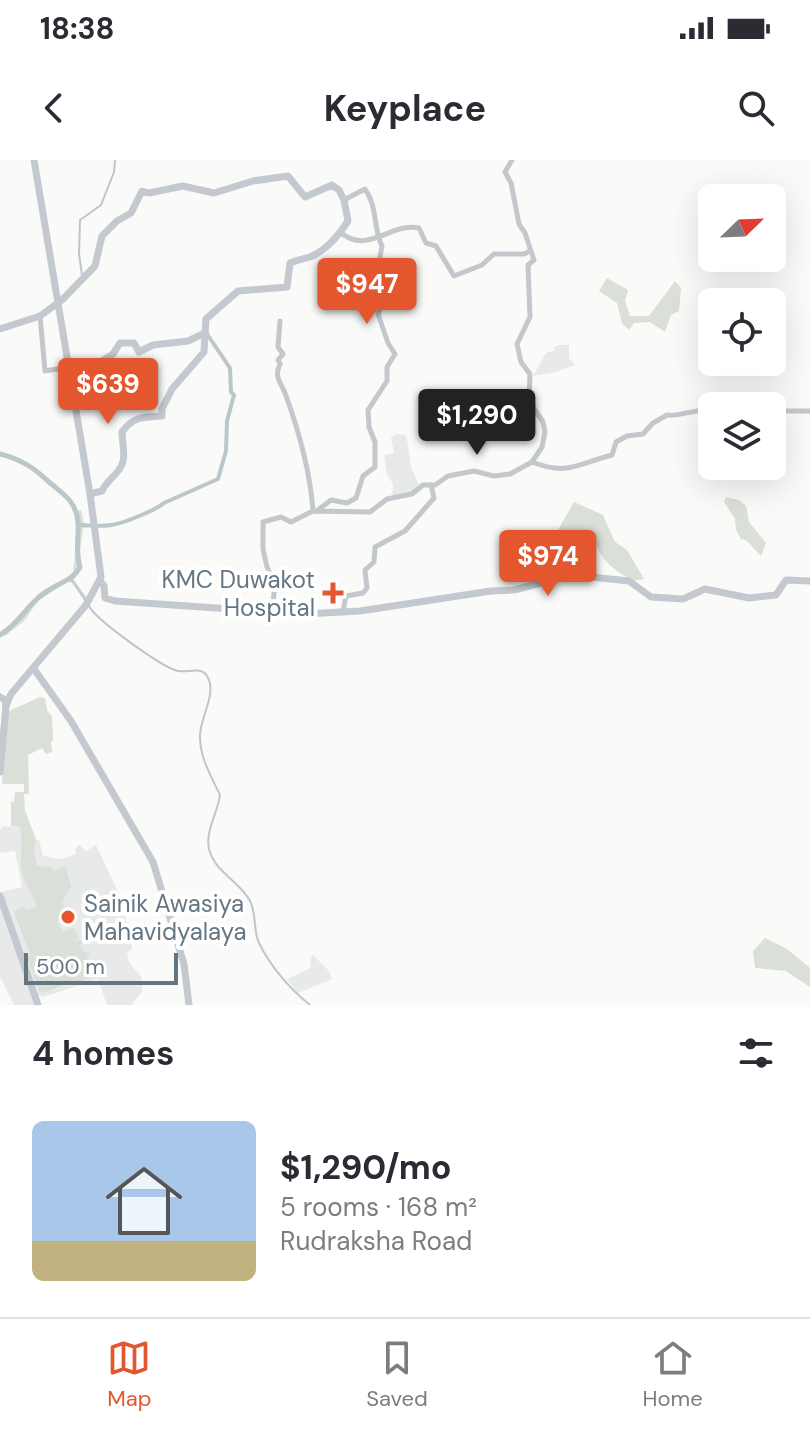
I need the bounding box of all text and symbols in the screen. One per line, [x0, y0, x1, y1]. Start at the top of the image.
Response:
text: 18:38 [40, 9, 115, 48]
text: Keyplace [324, 85, 486, 132]
icon: back [32, 86, 76, 130]
icon: search [734, 86, 778, 130]
north arrow [698, 184, 786, 272]
map controls [698, 184, 786, 480]
pin: $947 [320, 258, 414, 326]
text: $947 [335, 267, 399, 301]
button: locate [698, 288, 786, 376]
pin: $639 [61, 358, 155, 426]
text: $639 [76, 367, 140, 401]
pin: $1,290 [412, 389, 542, 457]
button: layers [698, 392, 786, 480]
text: $1,290 [436, 398, 518, 432]
pin: $974 [501, 530, 595, 598]
text: $974 [517, 539, 579, 573]
place label: KMC Duwakot Hospital [162, 564, 315, 623]
marker: KMC Duwakot Hospital [322, 582, 344, 604]
place label: Sainik Awasiya Mahavidyalaya [84, 888, 246, 947]
marker: Sainik Awasiya Mahavidyalaya [59, 908, 77, 926]
scale bar [24, 949, 178, 985]
text: 500 m [36, 952, 105, 981]
text: 4 homes [32, 1031, 174, 1076]
icon: filters [734, 1031, 778, 1075]
text: $1,290/mo [280, 1145, 452, 1190]
icon: home [96, 1153, 192, 1249]
text: 5 rooms · 168 m² [280, 1190, 477, 1224]
text: Rudraksha Road [280, 1224, 472, 1258]
tab: Map [107, 1336, 152, 1413]
tab: Saved [366, 1336, 428, 1413]
tab: Home [643, 1336, 703, 1413]

